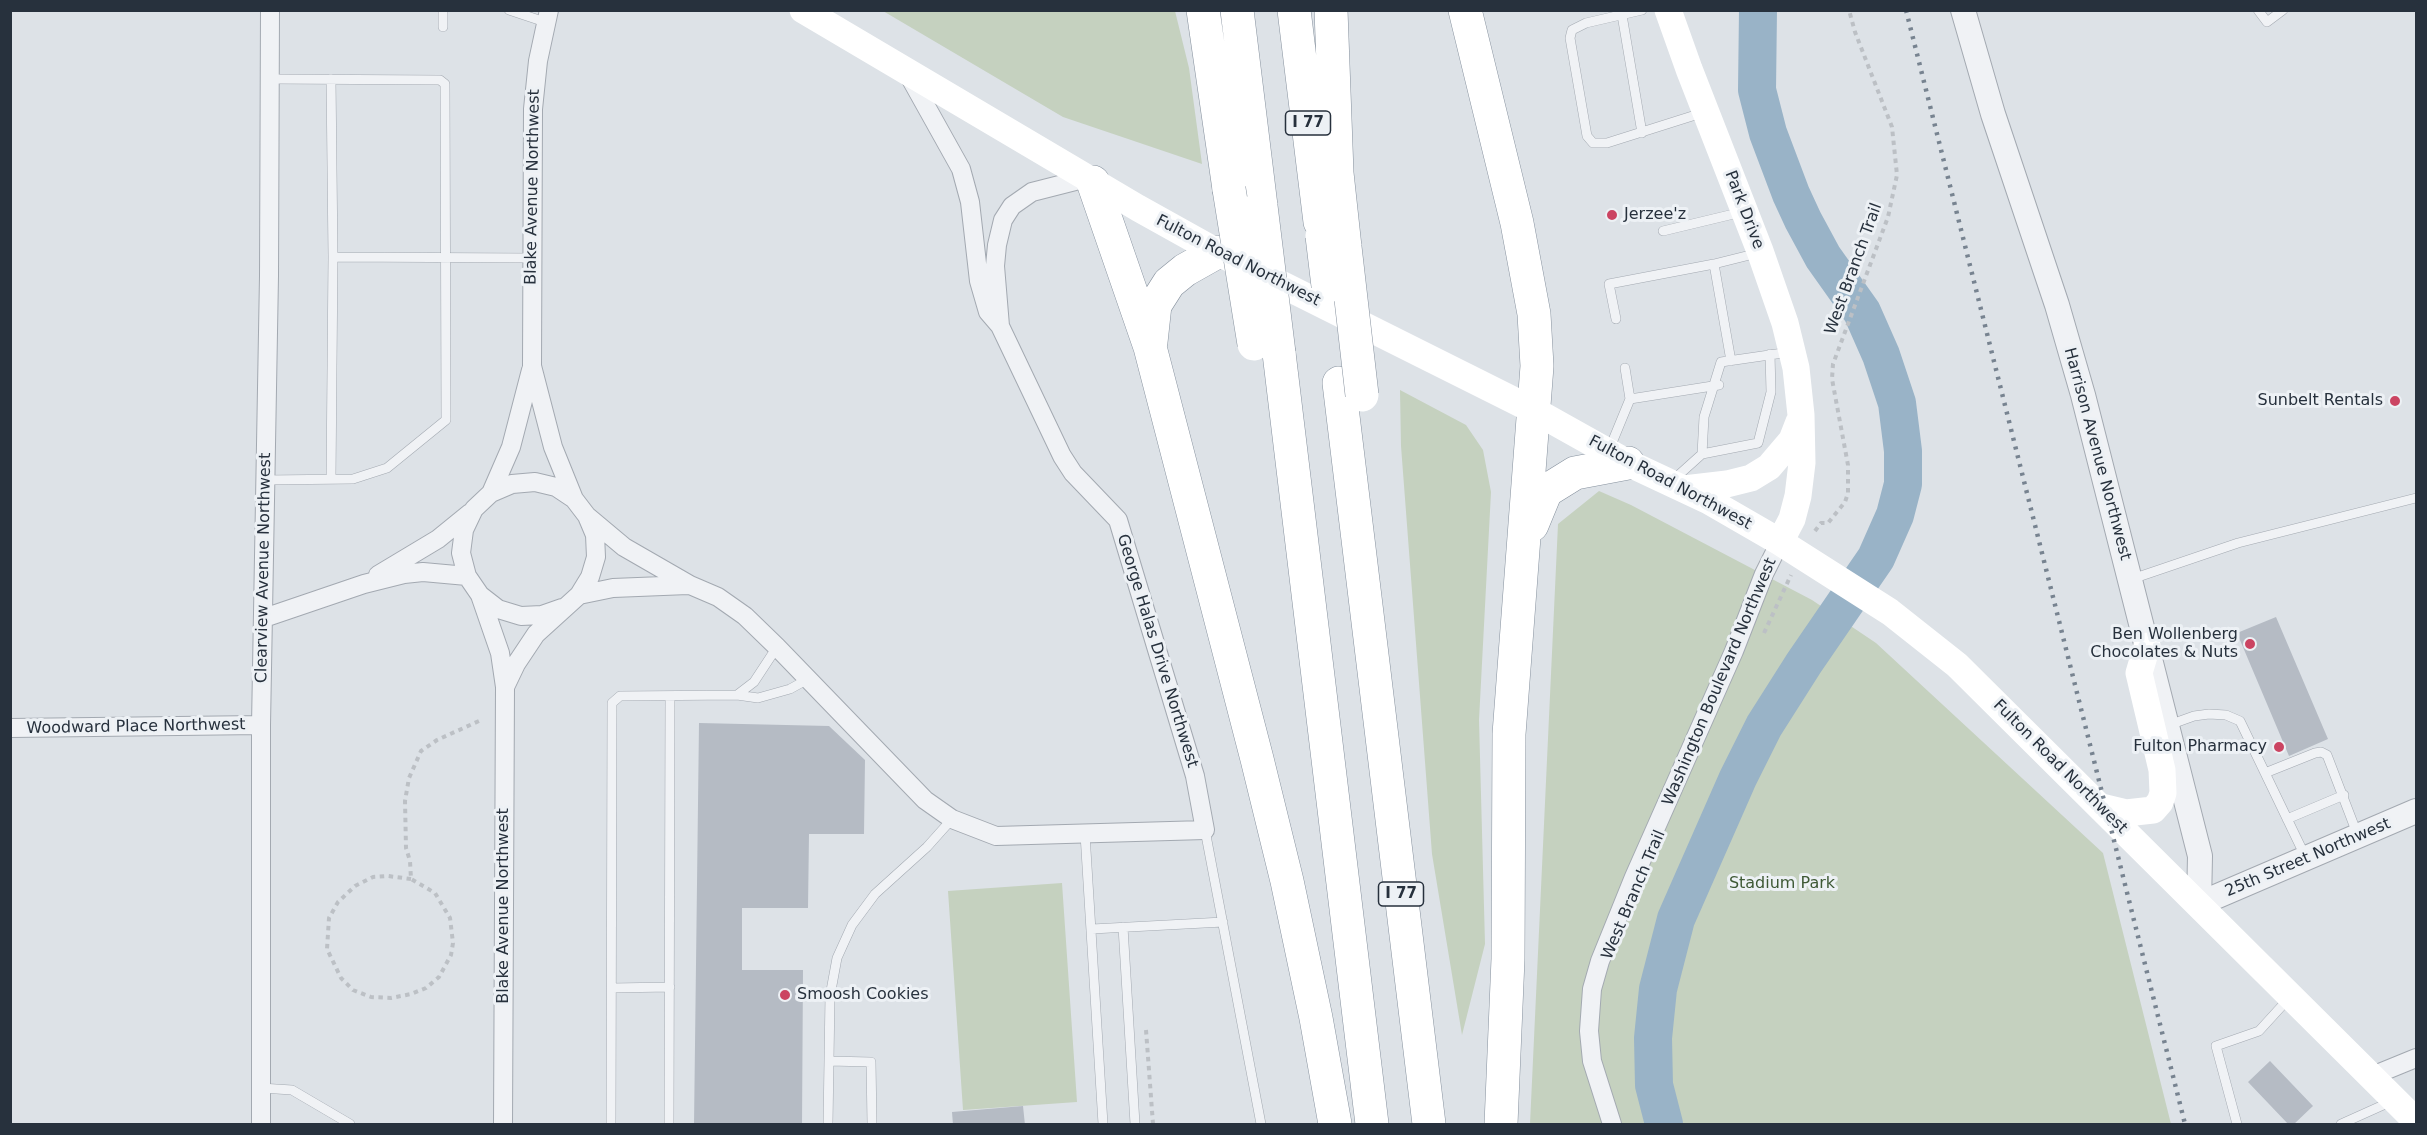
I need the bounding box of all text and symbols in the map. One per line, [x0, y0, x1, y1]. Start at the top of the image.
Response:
street label: Blake Avenue Northwest [522, 89, 544, 285]
road number: I 77 [1286, 111, 1330, 135]
street label: Park Drive [1720, 168, 1768, 252]
street label: West Branch Trail [1821, 201, 1887, 337]
place label: Jerzee'z [1624, 205, 1686, 225]
marker: Jerzee'z [1605, 208, 1619, 222]
street label: Fulton Road Northwest [1153, 211, 1323, 311]
street label: Harrison Avenue Northwest [2059, 346, 2135, 562]
place label: Sunbelt Rentals [2258, 391, 2383, 411]
marker: Sunbelt Rentals [2388, 394, 2402, 408]
street label: Fulton Road Northwest [1585, 432, 1755, 534]
street label: Clearview Avenue Northwest [252, 453, 276, 683]
street label: George Halas Drive Northwest [1112, 532, 1202, 770]
street label: Washington Boulevard Northwest [1659, 555, 1781, 809]
place label: Ben Wollenberg Chocolates & Nuts [2090, 625, 2238, 663]
marker: Ben Wollenberg Chocolates & Nuts [2243, 637, 2257, 651]
street label: Fulton Road Northwest [1989, 696, 2131, 838]
street label: Woodward Place Northwest [26, 715, 246, 739]
place label: Fulton Pharmacy [2133, 737, 2267, 757]
marker: Fulton Pharmacy [2272, 740, 2286, 754]
street label: Blake Avenue Northwest [494, 808, 514, 1004]
street label: 25th Street Northwest [2222, 814, 2394, 902]
street label: West Branch Trail [1598, 827, 1670, 963]
park label: Stadium Park [1729, 874, 1835, 894]
road number: I 77 [1378, 882, 1424, 906]
place label: Smoosh Cookies [797, 985, 929, 1005]
marker: Smoosh Cookies [778, 988, 792, 1002]

